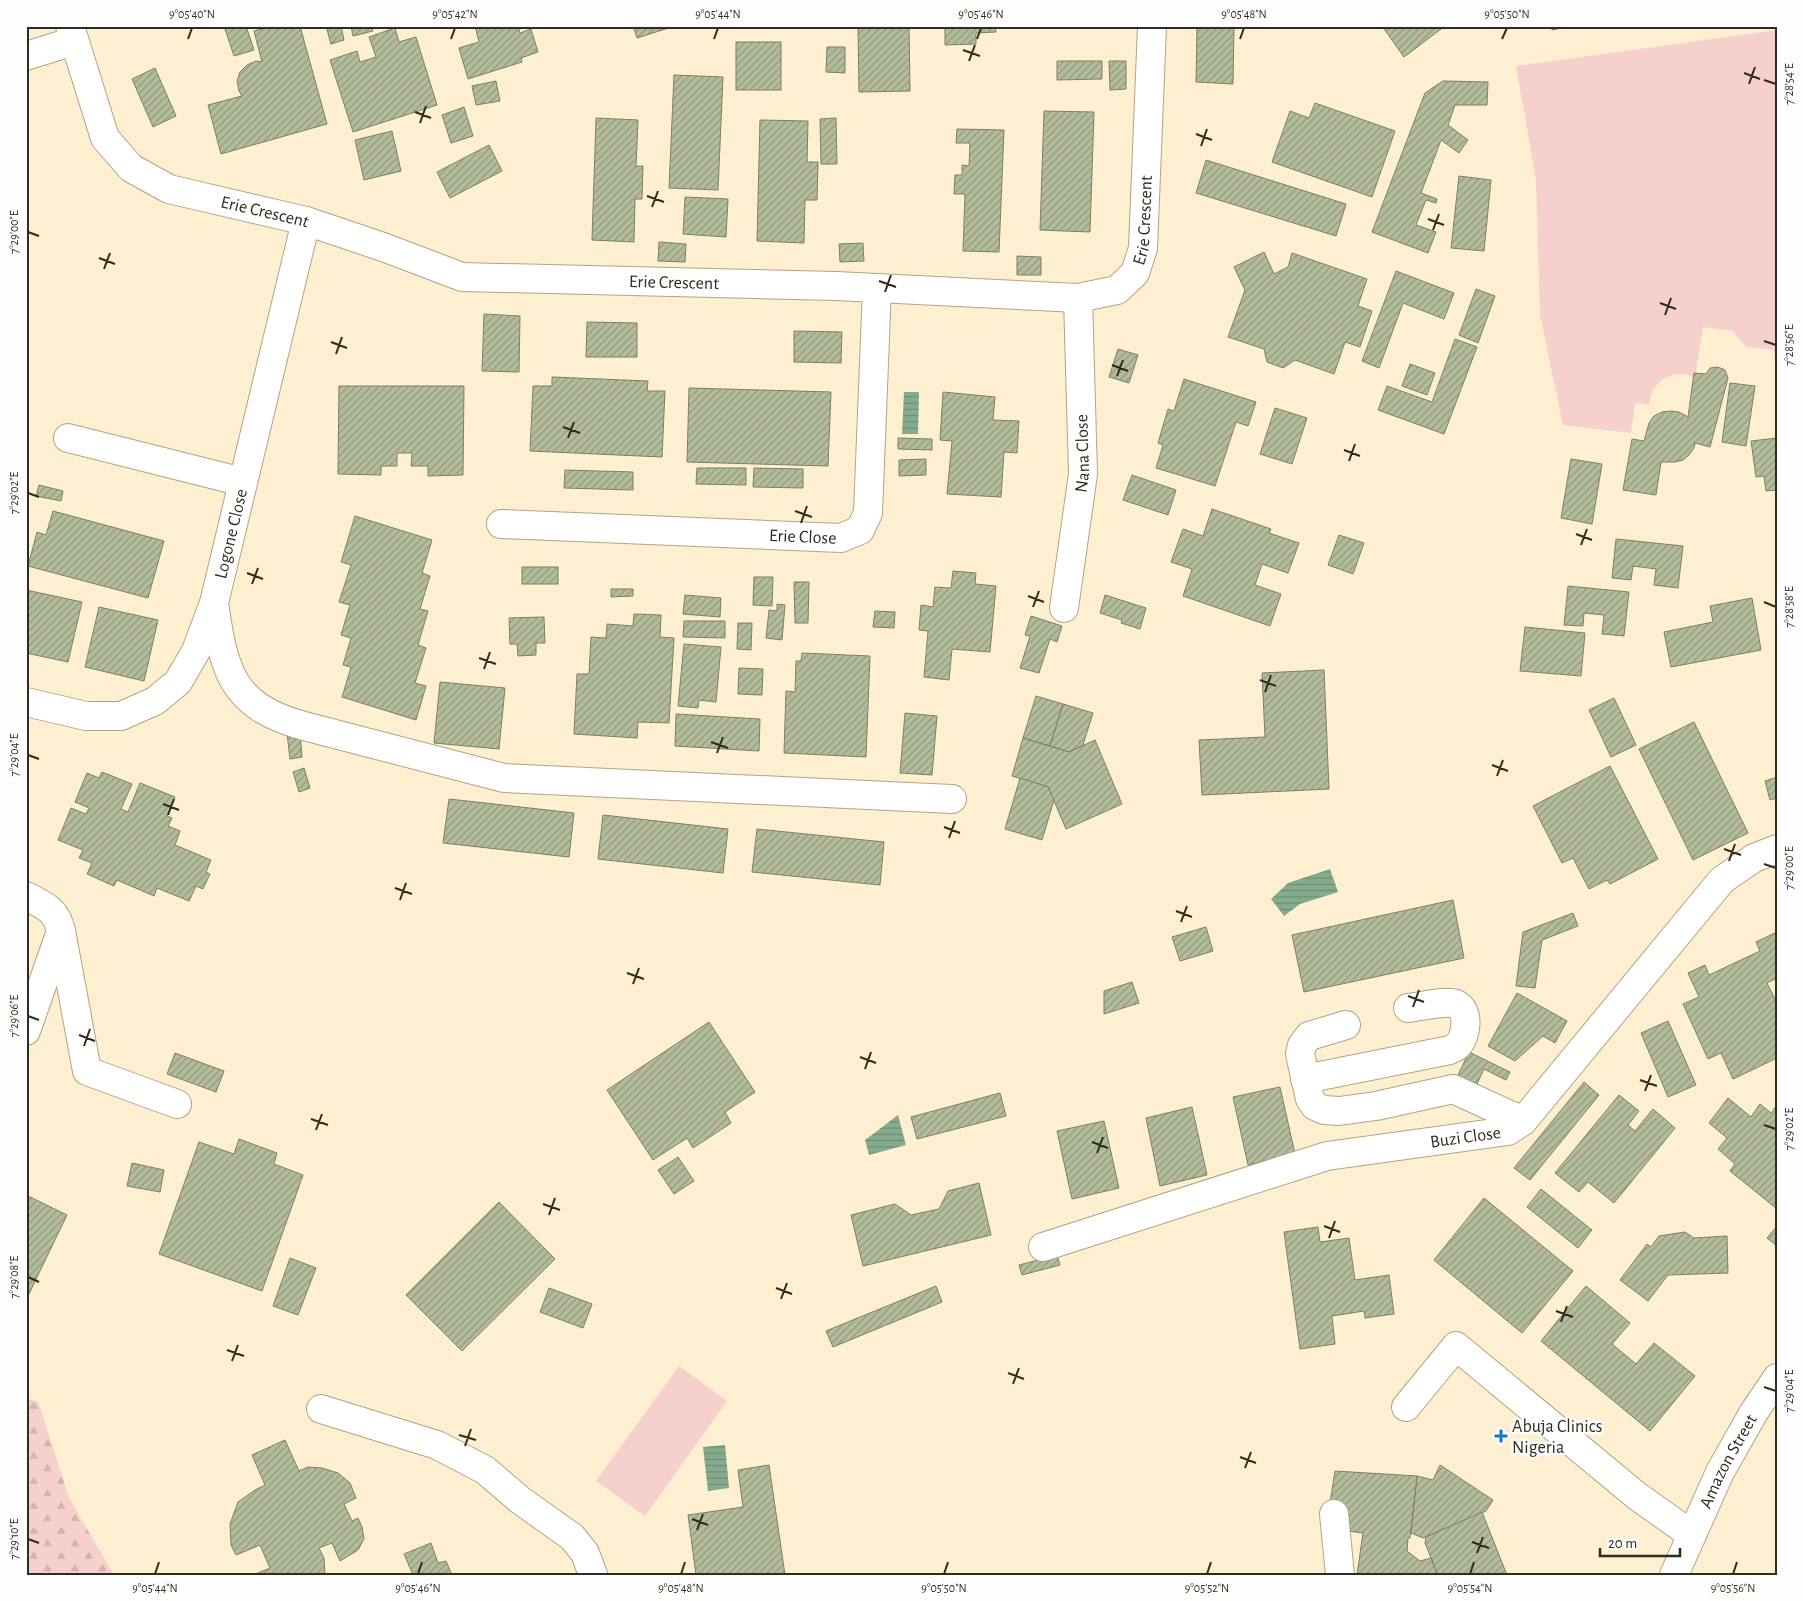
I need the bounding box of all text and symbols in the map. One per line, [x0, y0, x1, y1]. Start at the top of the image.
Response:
text: 9°05'40"N [169, 8, 215, 20]
text: 9°05'42"N [432, 8, 478, 20]
text: 9°05'44"N [695, 8, 741, 20]
text: 9°05'46"N [958, 8, 1004, 20]
text: 9°05'48"N [1221, 8, 1267, 20]
text: 9°05'50"N [1484, 8, 1530, 20]
text: 7°28'54"E [1783, 63, 1795, 105]
street label: Erie Crescent [1130, 175, 1156, 267]
street label: Erie Crescent [219, 193, 312, 231]
text: 7°29'00"E [8, 210, 20, 254]
street label: Erie Crescent [629, 273, 719, 293]
text: 7°28'56"E [1783, 324, 1795, 366]
street label: Nana Close [1072, 414, 1093, 494]
text: 7°29'02"E [8, 472, 20, 514]
street label: Logone Close [212, 487, 251, 581]
street label: Erie Close [769, 527, 837, 548]
text: 7°28'58"E [1783, 586, 1795, 628]
text: 7°29'04"E [8, 733, 20, 776]
text: 7°29'00"E [1783, 846, 1795, 890]
text: 7°29'06"E [8, 994, 20, 1037]
text: 7°29'02"E [1783, 1108, 1795, 1150]
street label: Buzi Close [1429, 1124, 1502, 1152]
text: 7°29'08"E [8, 1255, 20, 1298]
text: 7°29'04"E [1783, 1369, 1795, 1412]
street label: Amazon Street [1697, 1411, 1761, 1511]
place label: Abuja Clinics Nigeria [1512, 1418, 1602, 1457]
marker: Abuja Clinics Nigeria [1494, 1429, 1508, 1443]
text: 7°29'10"E [8, 1518, 20, 1560]
scale bar [1600, 1526, 1680, 1558]
text: 20 m [1608, 1536, 1637, 1551]
text: 9°05'44"N [132, 1582, 178, 1594]
text: 9°05'46"N [395, 1582, 441, 1594]
text: 9°05'48"N [658, 1582, 704, 1594]
text: 9°05'50"N [921, 1582, 967, 1594]
text: 9°05'52"N [1185, 1582, 1229, 1594]
text: 9°05'54"N [1448, 1582, 1492, 1594]
text: 9°05'56"N [1711, 1582, 1755, 1594]

